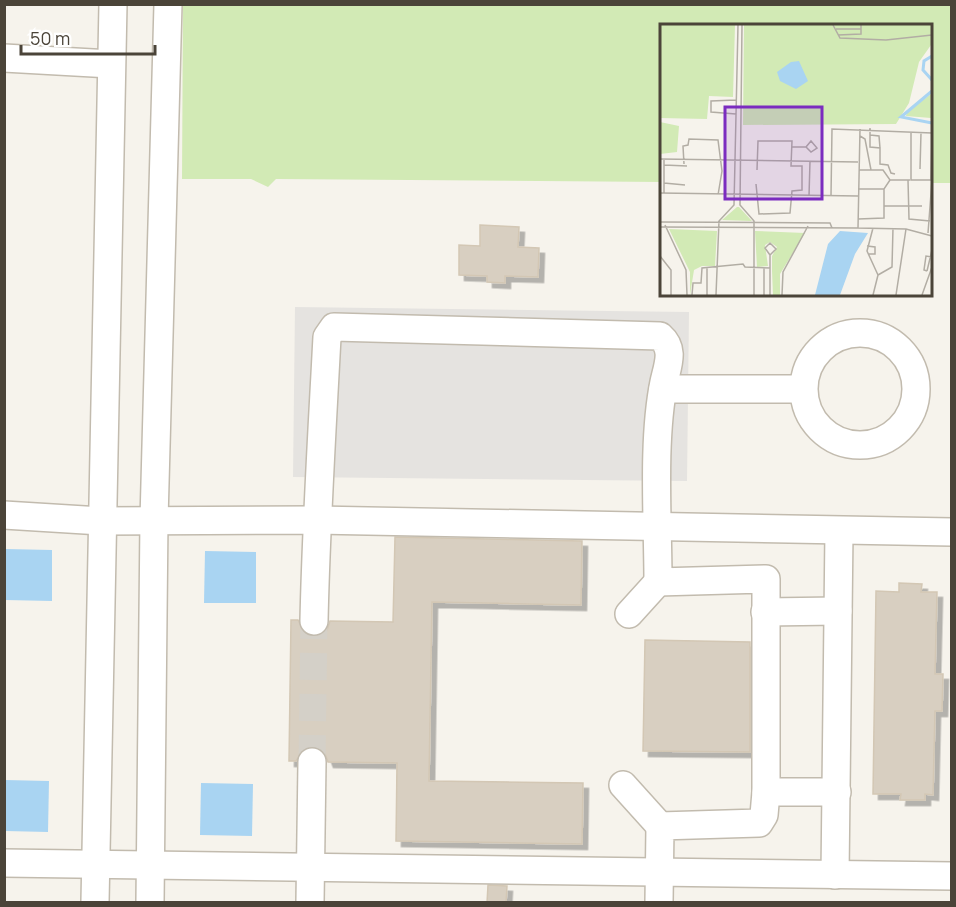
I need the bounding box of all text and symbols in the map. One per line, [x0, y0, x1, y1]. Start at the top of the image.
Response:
scale bar [21, 18, 154, 56]
inset map [660, 24, 932, 296]
text: 50 m [30, 26, 70, 50]

